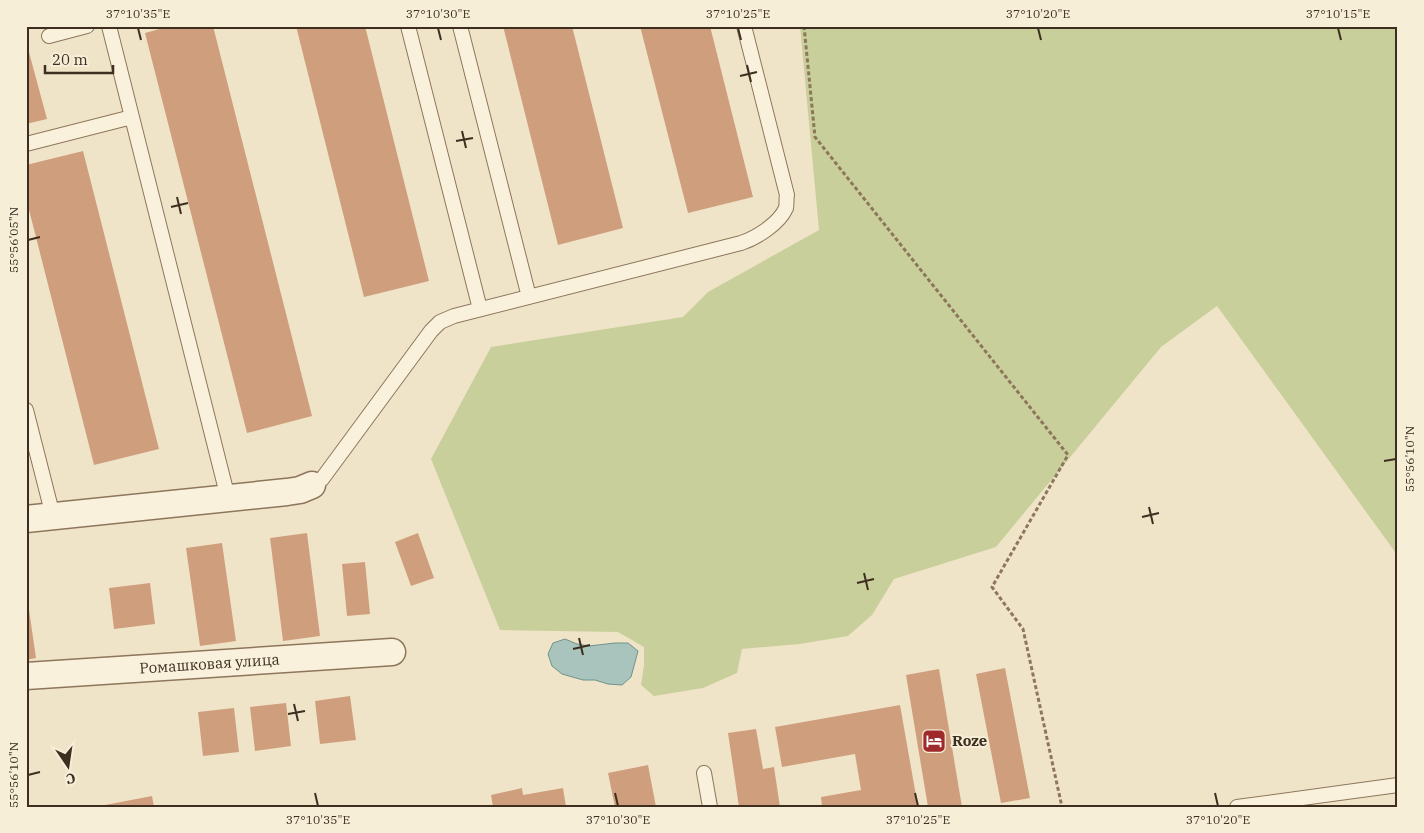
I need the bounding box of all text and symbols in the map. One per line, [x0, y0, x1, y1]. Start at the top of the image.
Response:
text: 37°10'35"E [106, 6, 170, 21]
text: 37°10'30"E [406, 6, 470, 21]
text: 37°10'25"E [706, 6, 770, 21]
text: 37°10'20"E [1006, 6, 1070, 21]
text: 37°10'15"E [1306, 6, 1370, 21]
scale bar [45, 42, 112, 74]
text: 20 m [52, 50, 88, 69]
text: 55°56'05"N [6, 207, 21, 273]
text: 55°56'10"N [1402, 426, 1417, 492]
street label: Ромашковая улица [139, 649, 280, 678]
hotel icon: Roze [921, 728, 947, 754]
place label: Roze [952, 731, 987, 750]
north arrow [42, 740, 92, 790]
text: 55°56'10"N [6, 742, 21, 808]
text: С [64, 769, 77, 788]
text: 37°10'35"E [286, 812, 350, 827]
text: 37°10'30"E [586, 812, 650, 827]
text: 37°10'25"E [886, 812, 950, 827]
text: 37°10'20"E [1186, 812, 1250, 827]

